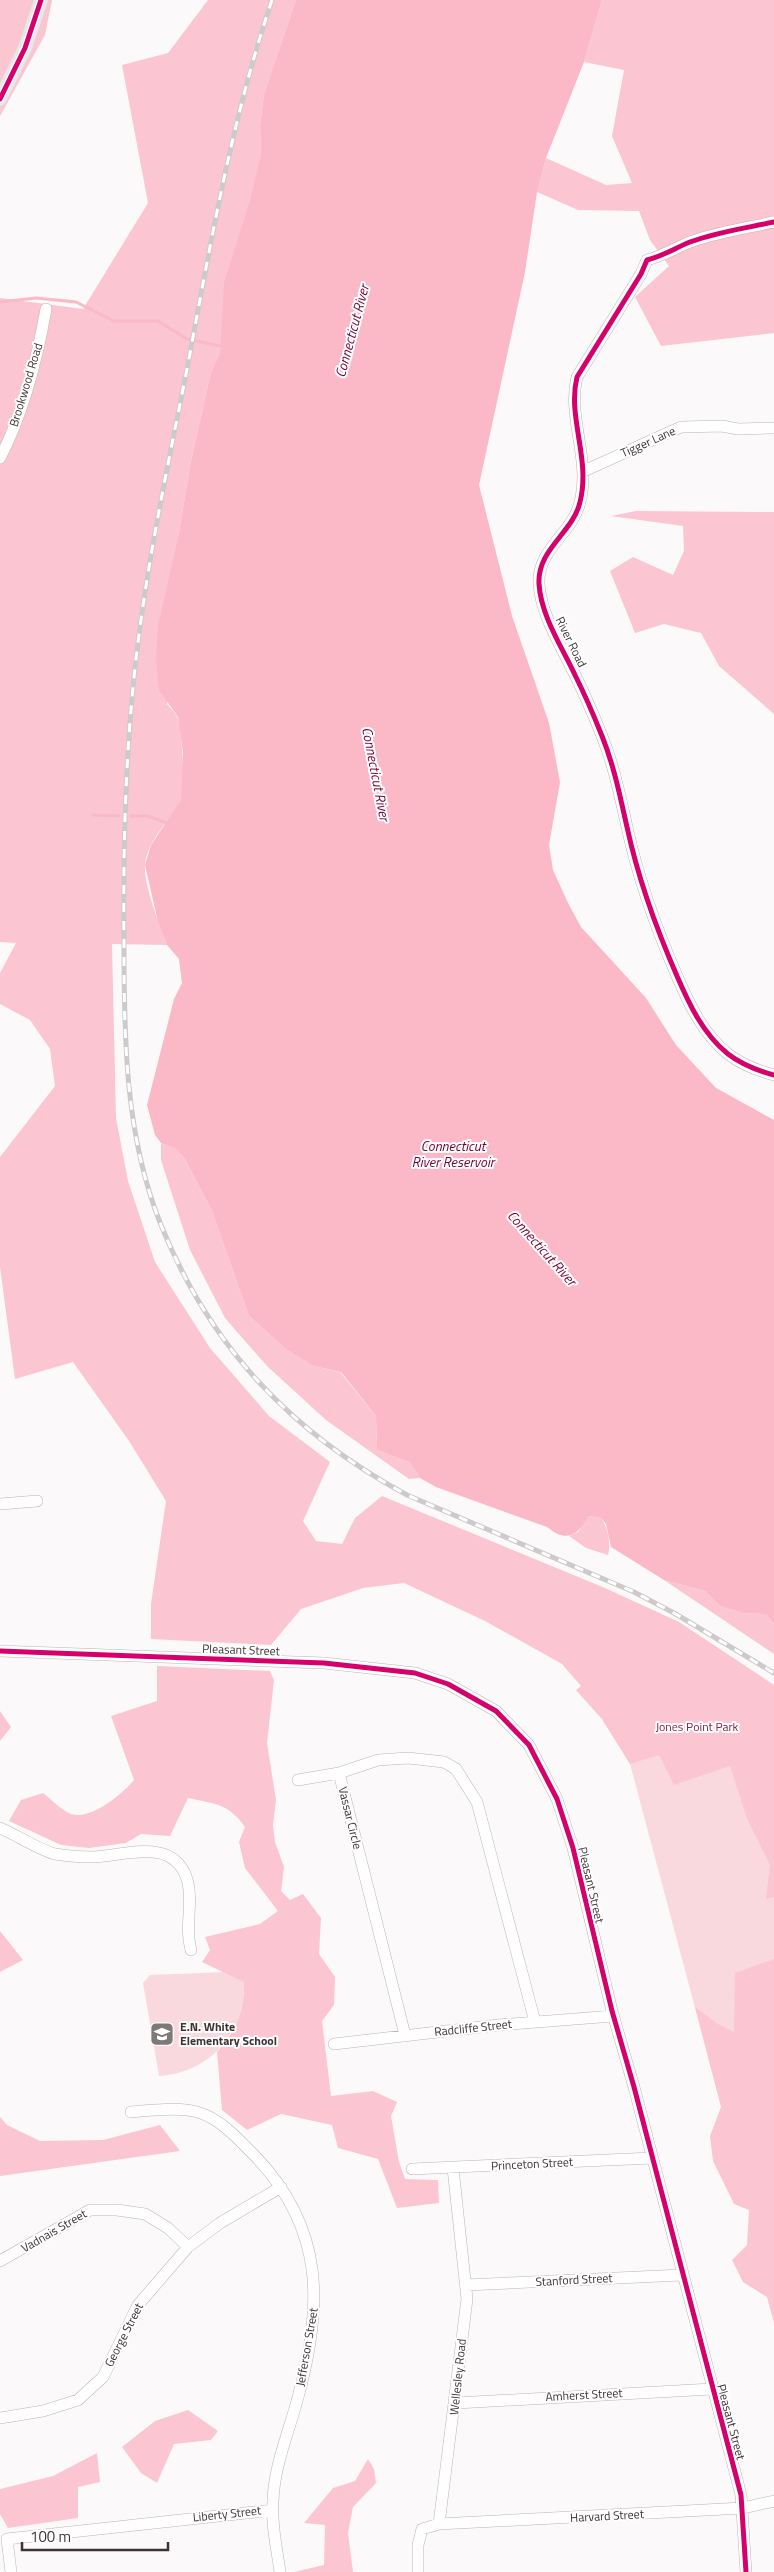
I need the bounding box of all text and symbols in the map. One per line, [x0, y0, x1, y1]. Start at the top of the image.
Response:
water label: Connecticut River [329, 281, 374, 380]
street label: Brookwood Road [4, 341, 47, 429]
street label: Tigger Lane [617, 421, 678, 462]
street label: River Road [551, 613, 592, 670]
water label: Connecticut River [357, 725, 396, 824]
water label: Connecticut River Reservoir [412, 1135, 496, 1172]
water label: Connecticut River [503, 1205, 583, 1291]
street label: Pleasant Street [202, 1639, 281, 1660]
park label: Jones Point Park [656, 1717, 739, 1736]
street label: Vassar Circle [334, 1785, 367, 1851]
street label: Pleasant Street [573, 1845, 610, 1926]
street label: Radcliffe Street [433, 2014, 513, 2041]
place label: E.N. White Elementary School [180, 2017, 277, 2050]
school or university icon: E.N. White Elementary School [149, 2021, 175, 2047]
street label: Princeton Street [490, 2152, 574, 2175]
street label: Vadnais Street [17, 2204, 91, 2257]
street label: Stanford Street [535, 2268, 614, 2291]
street label: George Street [99, 2299, 148, 2370]
street label: Jefferson Street [290, 2305, 323, 2388]
street label: Wellesley Road [444, 2338, 471, 2416]
street label: Pleasant Street [712, 2382, 751, 2463]
street label: Amherst Street [545, 2383, 624, 2406]
street label: Liberty Street [192, 2500, 263, 2527]
street label: Harvard Street [570, 2504, 645, 2527]
scale bar [22, 2520, 169, 2552]
text: 100 m [30, 2525, 71, 2548]

